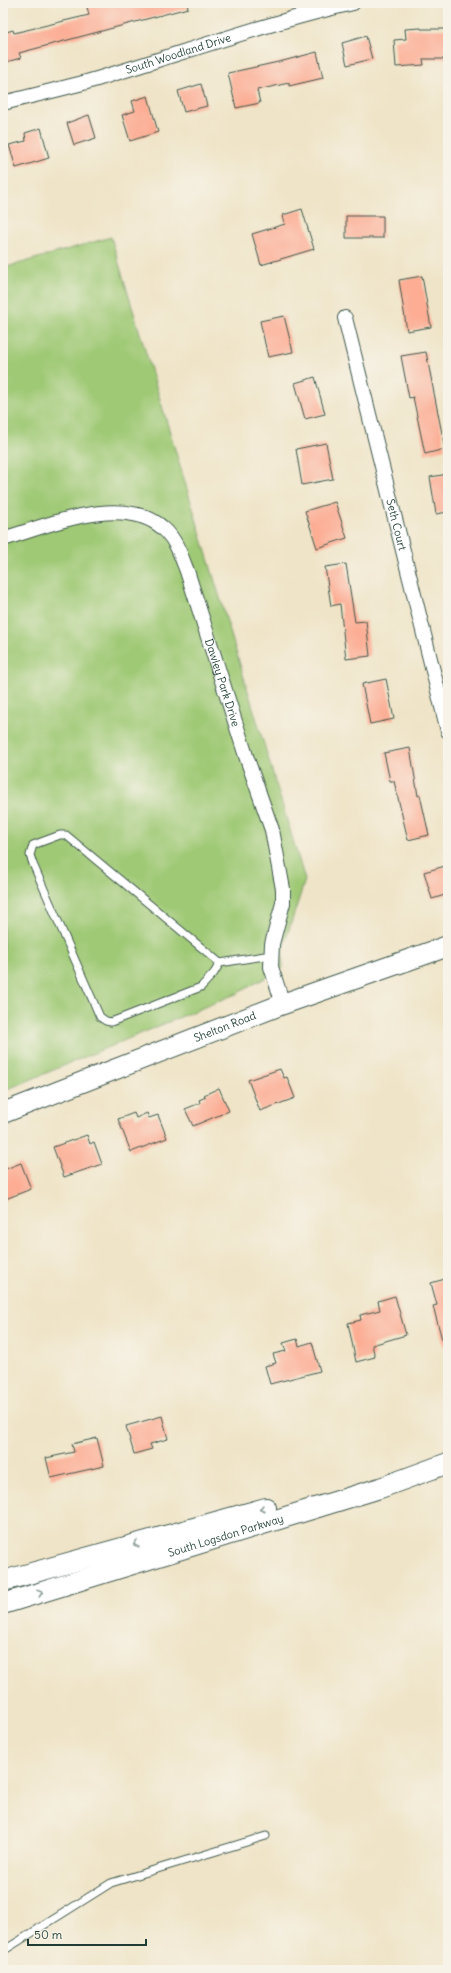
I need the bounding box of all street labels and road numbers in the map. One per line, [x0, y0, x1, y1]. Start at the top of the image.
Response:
street label: South Woodland Drive [124, 30, 233, 77]
street label: Seth Court [383, 497, 410, 552]
street label: Dawley Park Drive [202, 637, 243, 728]
street label: Shelton Road [192, 1008, 258, 1045]
street label: South Logsdon Parkway [166, 1511, 285, 1560]

